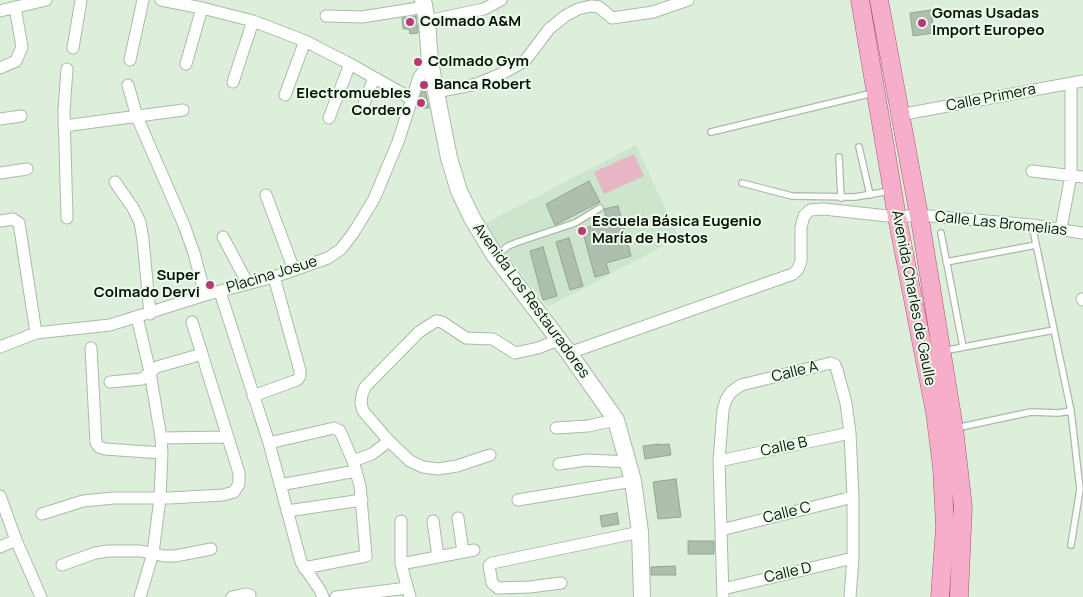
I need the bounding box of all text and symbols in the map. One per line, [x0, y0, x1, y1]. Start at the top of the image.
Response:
place label: Gomas Usadas Import Europeo [932, 5, 1044, 40]
place label: Colmado A&M [420, 13, 521, 31]
marker: Colmado A&M [404, 16, 416, 28]
marker: Gomas Usadas Import Europeo [916, 17, 928, 29]
place label: Colmado Gym [428, 53, 529, 71]
marker: Colmado Gym [412, 56, 424, 68]
place label: Banca Robert [434, 76, 531, 94]
marker: Banca Robert [418, 79, 430, 91]
street label: Calle Primera [945, 81, 1037, 115]
place label: Electromuebles Cordero [296, 85, 411, 120]
marker: Electromuebles Cordero [415, 97, 427, 109]
street label: Calle Las Bromelias [934, 208, 1068, 240]
street label: Avenida Charles de Gaulle [887, 209, 939, 387]
place label: Escuela Básica Eugenio María de Hostos [592, 213, 761, 248]
street label: Avenida Los Restauradores [469, 220, 593, 382]
marker: Escuela Básica Eugenio María de Hostos [576, 225, 588, 237]
street label: Placina Josue [224, 253, 320, 297]
place label: Super Colmado Dervi [94, 267, 200, 302]
marker: Super Colmado Dervi [204, 279, 216, 291]
street label: Calle A [770, 358, 820, 386]
street label: Calle B [759, 433, 809, 461]
street label: Calle C [761, 498, 813, 528]
street label: Calle D [763, 559, 813, 587]

